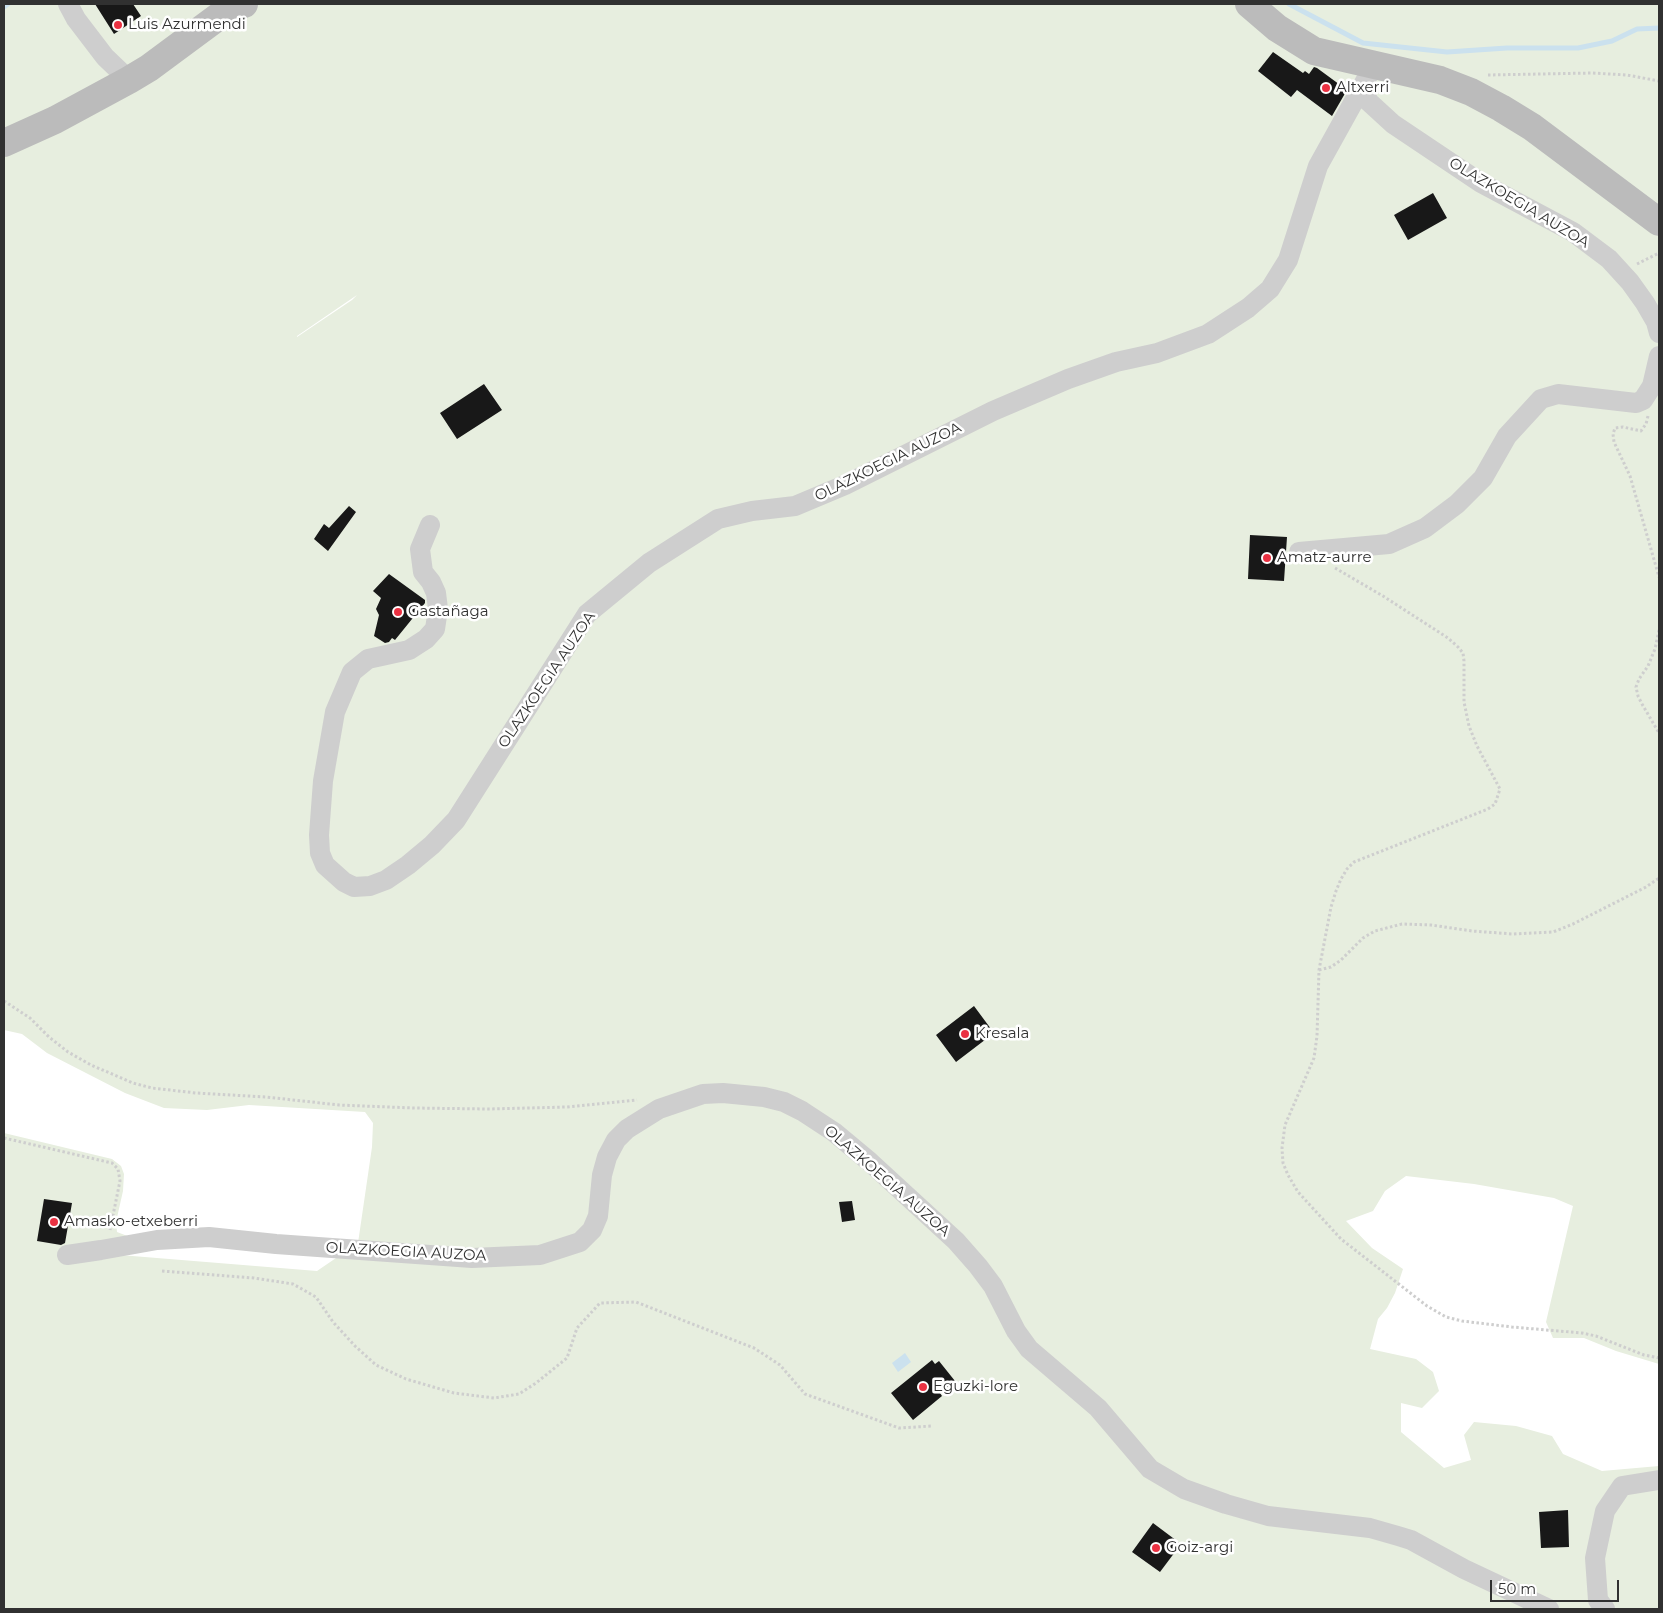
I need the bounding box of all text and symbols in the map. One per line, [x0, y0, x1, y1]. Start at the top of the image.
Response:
place label: Luis Azurmendi [128, 16, 246, 34]
marker: Luis Azurmendi [112, 19, 124, 31]
place label: Altxerri [1336, 79, 1389, 97]
marker: Altxerri [1320, 82, 1332, 94]
street label: OLAZKOEGIA AUZOA [1446, 154, 1592, 252]
street label: OLAZKOEGIA AUZOA [812, 419, 964, 505]
place label: Amatz-aurre [1277, 549, 1372, 567]
marker: Amatz-aurre [1261, 552, 1273, 564]
place label: Gastañaga [408, 603, 489, 621]
marker: Gastañaga [392, 606, 404, 618]
street label: OLAZKOEGIA AUZOA [495, 608, 599, 752]
place label: Kresala [975, 1025, 1029, 1043]
marker: Kresala [959, 1028, 971, 1040]
street label: OLAZKOEGIA AUZOA [820, 1122, 954, 1240]
place label: Amasko-etxeberri [64, 1213, 198, 1231]
marker: Amasko-etxeberri [48, 1216, 60, 1228]
street label: OLAZKOEGIA AUZOA [325, 1239, 487, 1265]
place label: Eguzki-lore [933, 1378, 1018, 1396]
marker: Eguzki-lore [917, 1381, 929, 1393]
place label: Goiz-argi [1166, 1539, 1233, 1557]
marker: Goiz-argi [1150, 1542, 1162, 1554]
scale bar [1493, 1570, 1622, 1602]
text: 50 m [1498, 1579, 1536, 1598]

